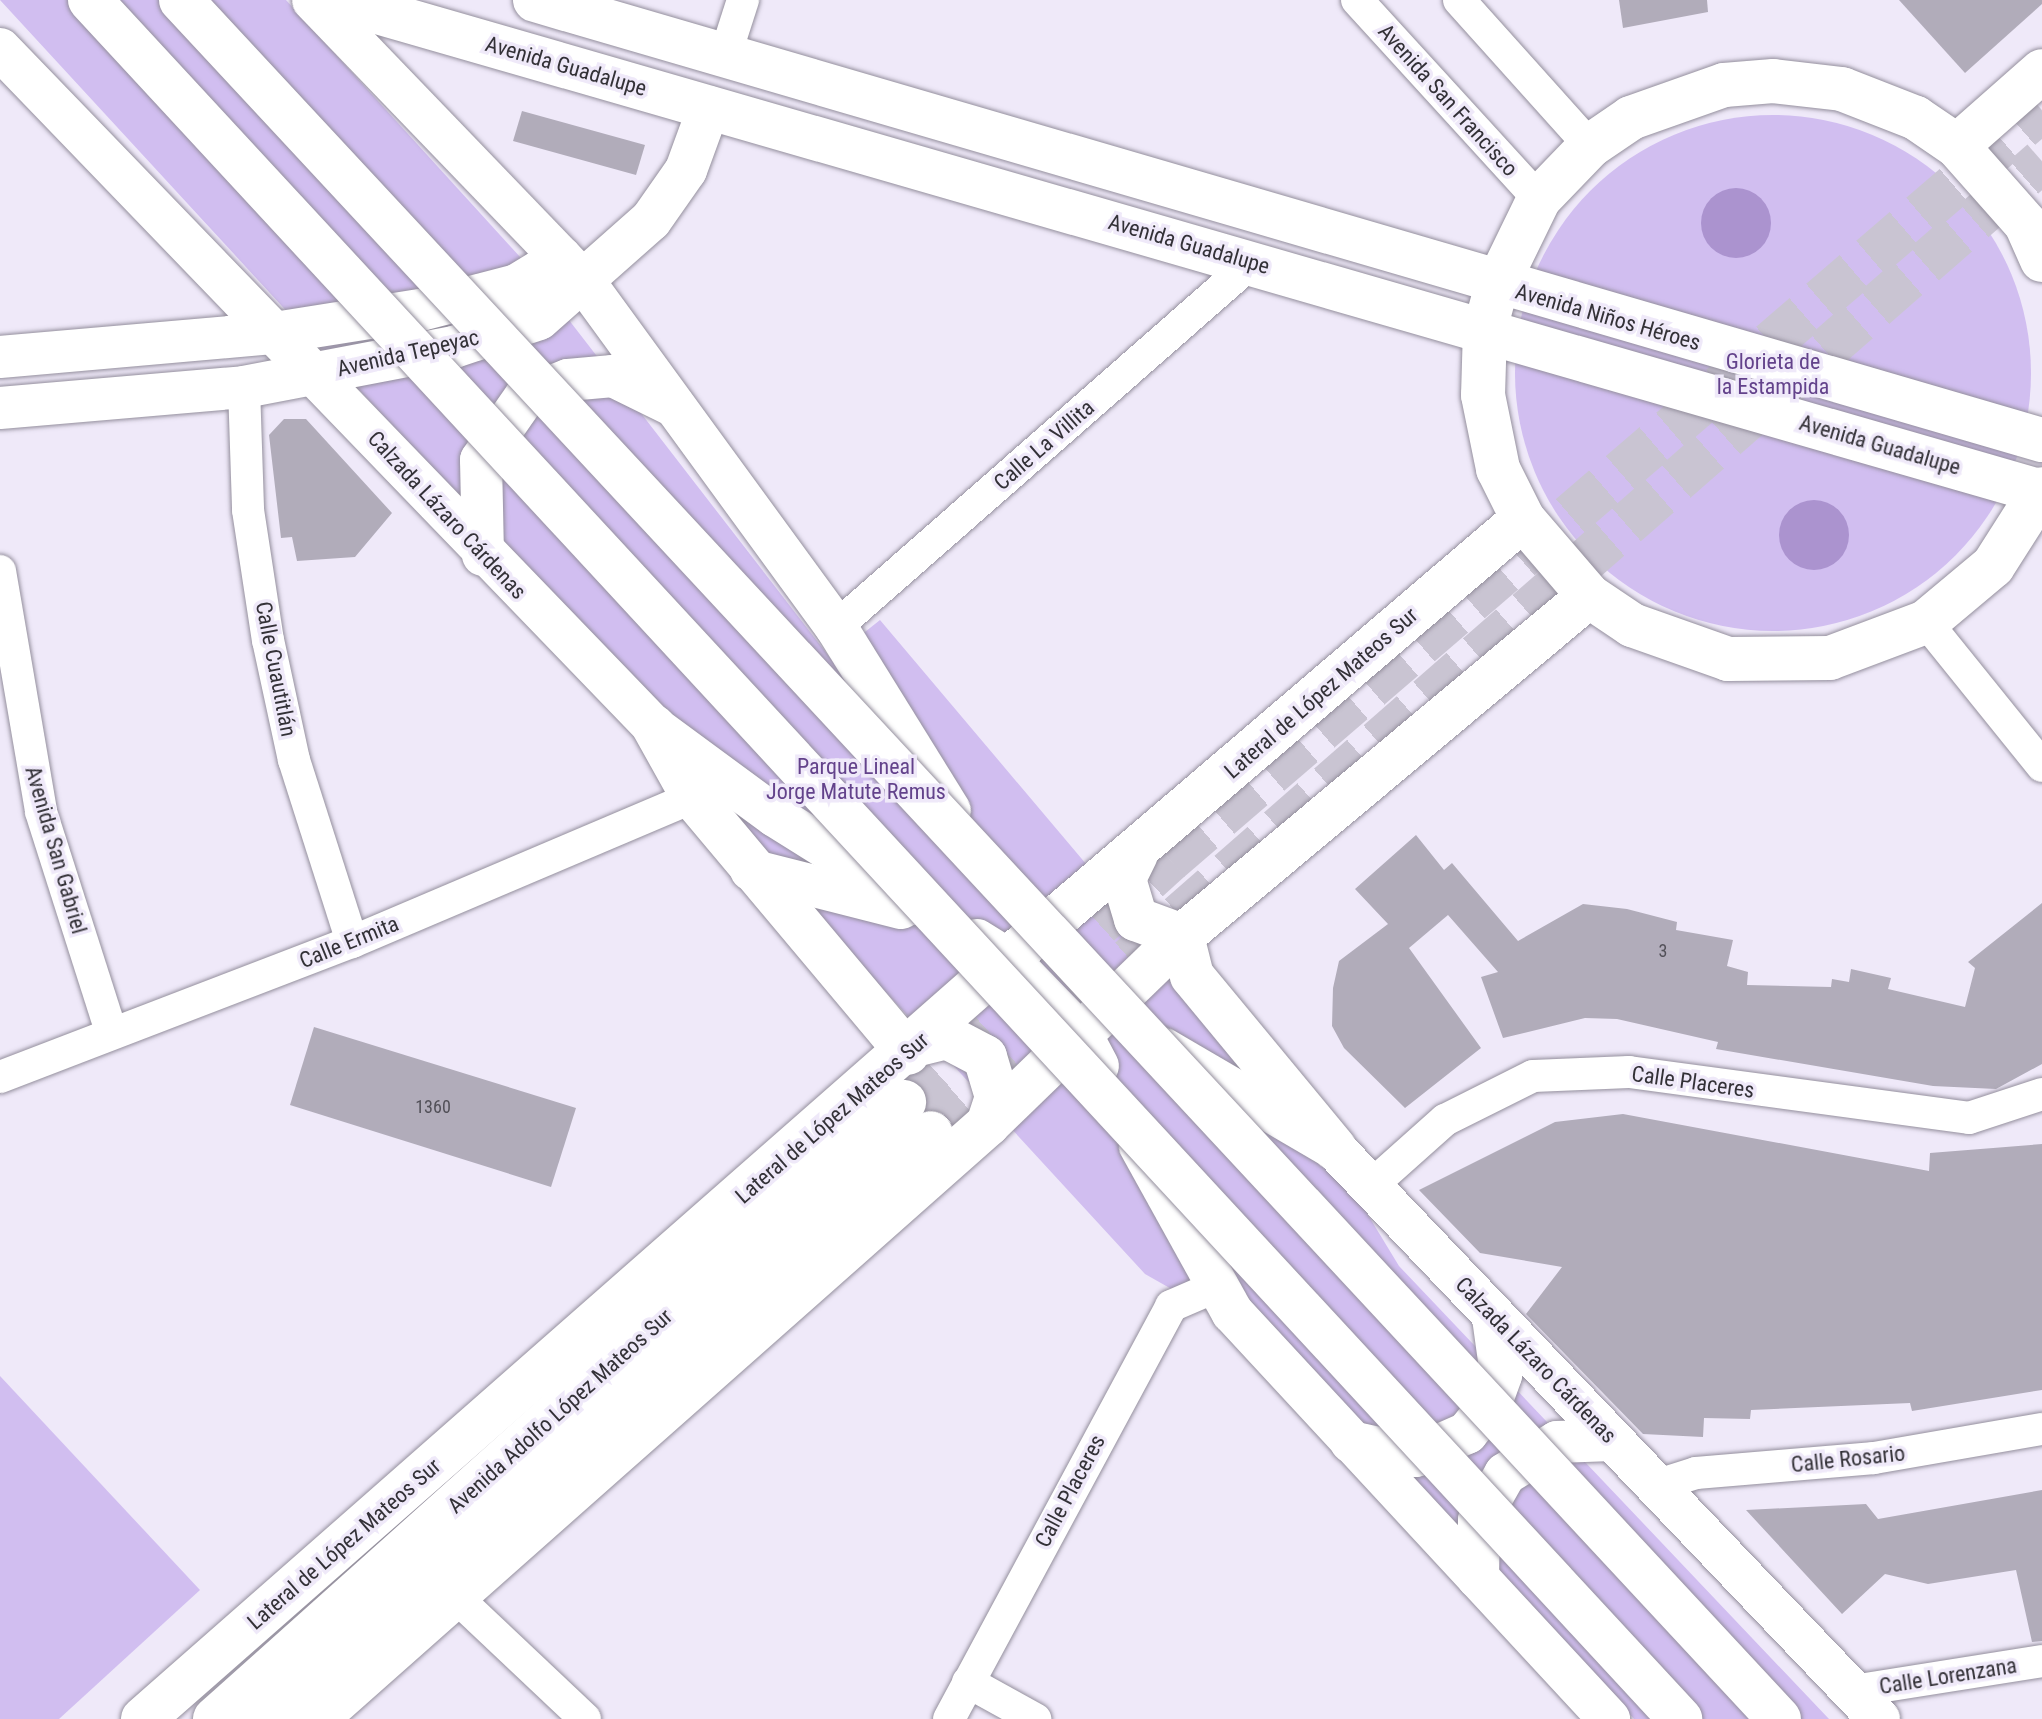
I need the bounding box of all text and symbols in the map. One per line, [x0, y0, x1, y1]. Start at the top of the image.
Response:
street label: Avenida San Francisco [1373, 18, 1523, 182]
street label: Avenida Guadalupe [482, 30, 650, 102]
street label: Avenida Guadalupe [1105, 208, 1273, 280]
street label: Avenida Niños Héroes [1512, 278, 1704, 356]
street label: Avenida Tepeyac [334, 324, 482, 382]
park label: Glorieta de la Estampida [1717, 348, 1829, 400]
street label: Calle La Villita [989, 394, 1099, 496]
street label: Avenida Guadalupe [1796, 409, 1964, 481]
street label: Calzada Lázaro Cárdenas [362, 425, 532, 605]
street label: Calle Cuautitlán [250, 599, 302, 739]
street label: Lateral de López Mateos Sur [1219, 602, 1423, 784]
park label: Parque Lineal Jorge Matute Remus [766, 753, 946, 804]
street label: Avenida San Gabriel [19, 763, 93, 937]
street label: Calle Ermita [295, 910, 403, 974]
house number: 3 [1659, 940, 1667, 962]
street label: Lateral de López Mateos Sur [730, 1027, 934, 1209]
street label: Calle Placeres [1630, 1060, 1756, 1104]
house number: 1360 [415, 1096, 451, 1118]
street label: Calzada Lázaro Cárdenas [1450, 1272, 1622, 1448]
street label: Avenida Adolfo López Mateos Sur [442, 1303, 678, 1519]
street label: Calle Placeres [1029, 1430, 1111, 1552]
street label: Calle Rosario [1790, 1440, 1906, 1478]
street label: Lateral de López Mateos Sur [242, 1453, 446, 1635]
street label: Calle Lorenzana [1877, 1652, 2019, 1700]

